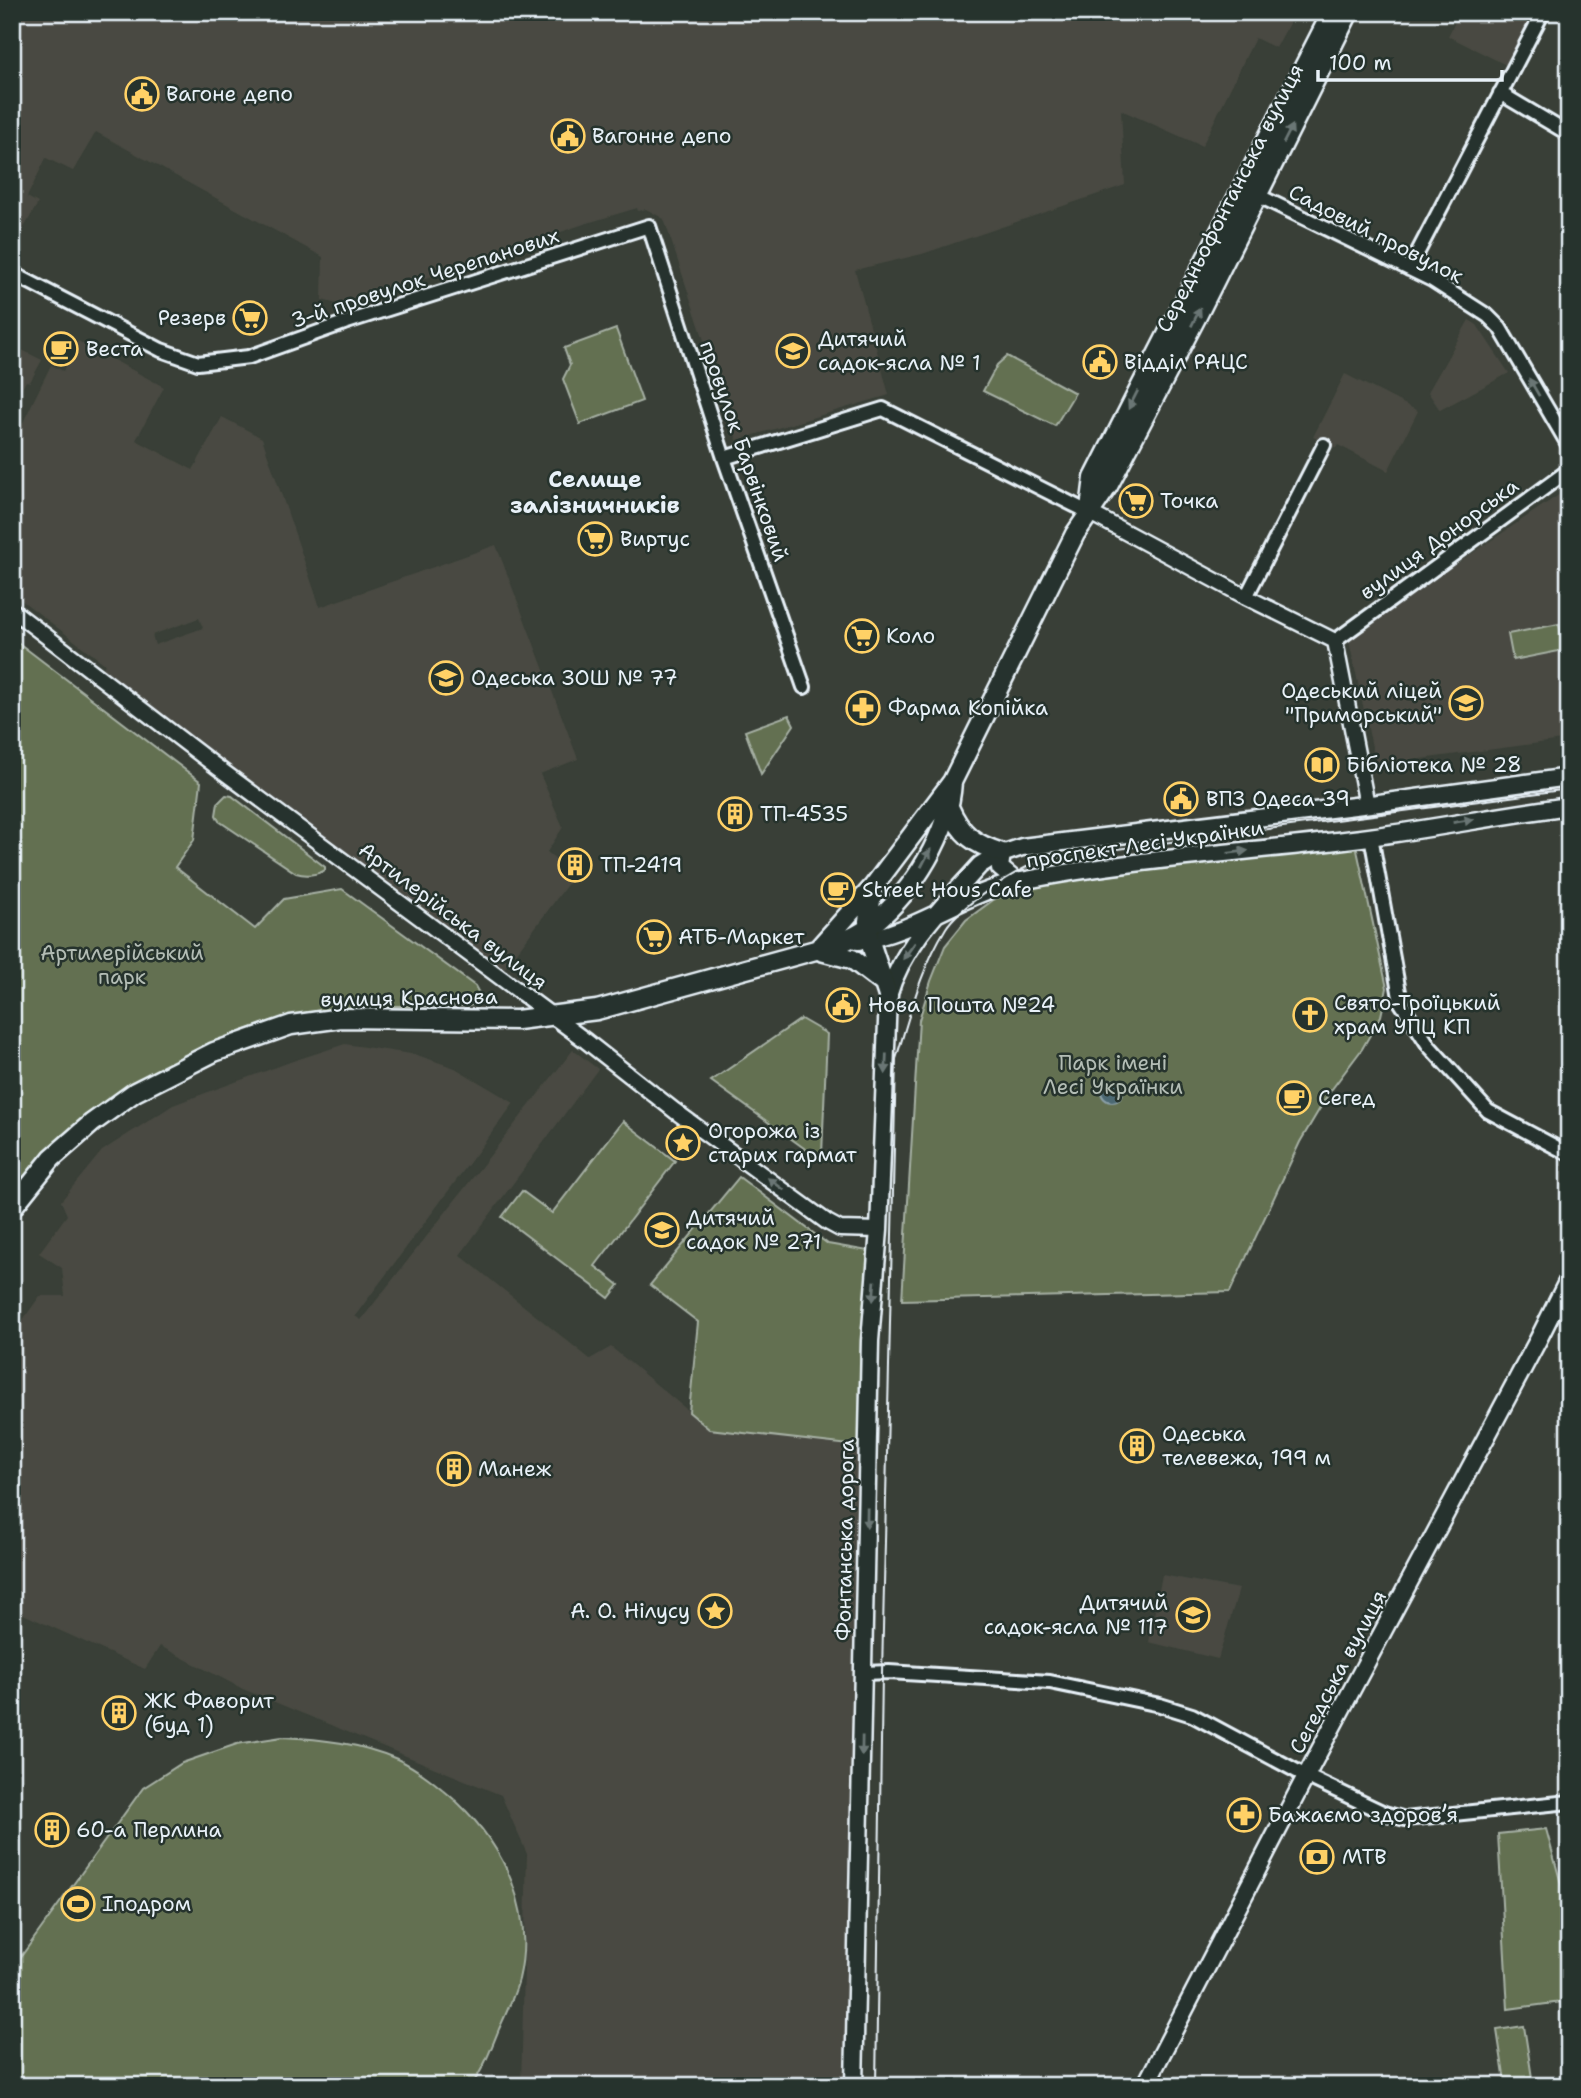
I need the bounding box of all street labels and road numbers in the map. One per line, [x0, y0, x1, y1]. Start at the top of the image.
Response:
street label: Середньофонтанська вулиця [1150, 59, 1310, 337]
street label: Садовий провулок [1284, 178, 1468, 290]
street label: 3-й провулок Черепанових [287, 221, 563, 335]
street label: провулок Барвінковий [693, 337, 795, 565]
street label: вулиця Донорська [1354, 472, 1524, 606]
street label: проспект Лесі Українки [1024, 813, 1266, 875]
street label: Артилерійська вулиця [353, 836, 553, 996]
street label: вулиця Краснова [320, 982, 498, 1014]
street label: Фонтанська дорога [829, 1439, 861, 1641]
street label: Сегедська вулиця [1283, 1585, 1393, 1759]

